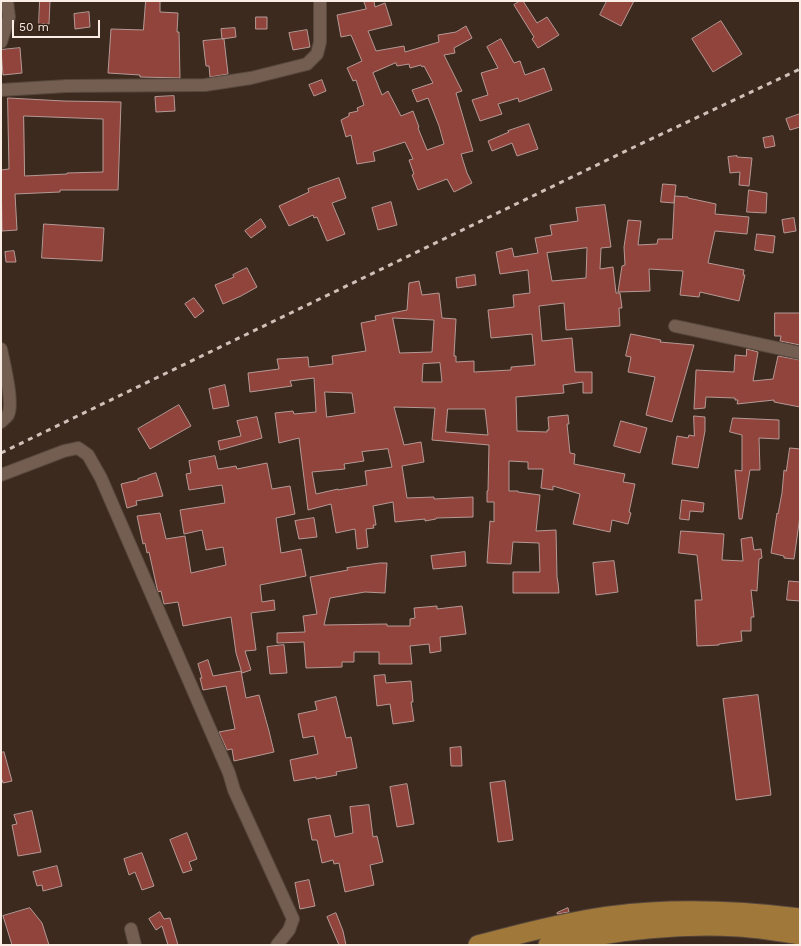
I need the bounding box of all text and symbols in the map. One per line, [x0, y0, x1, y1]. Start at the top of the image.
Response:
scale bar [14, 12, 102, 38]
text: 50 m [19, 20, 49, 34]

